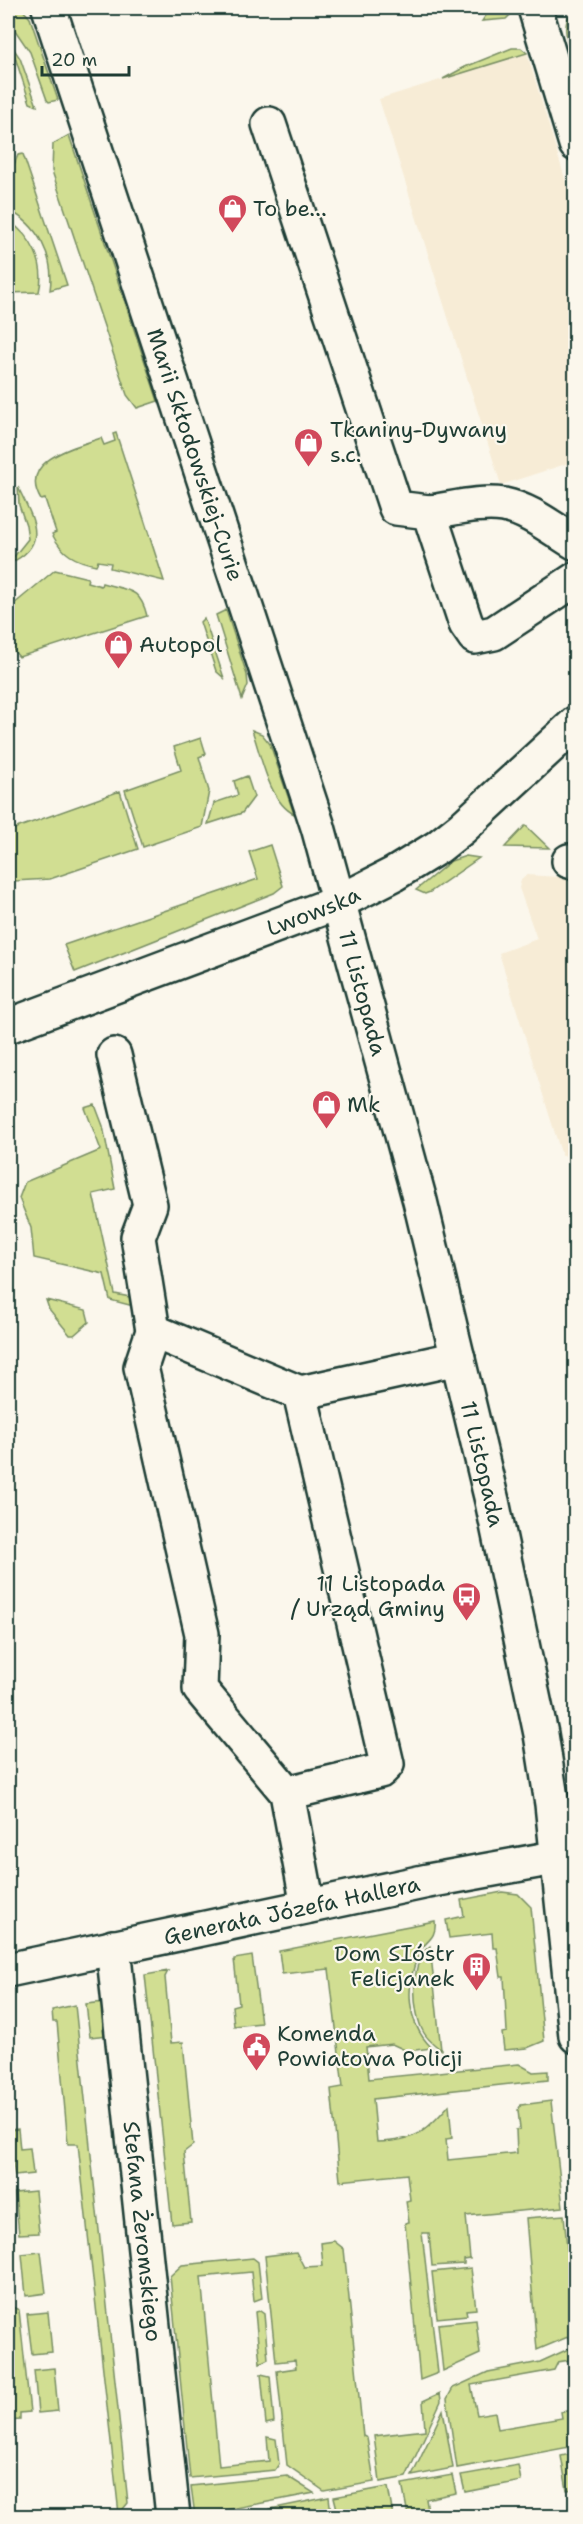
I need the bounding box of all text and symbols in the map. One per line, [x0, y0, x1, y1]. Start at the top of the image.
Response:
scale bar [42, 39, 129, 77]
text: 20 m [51, 48, 97, 72]
shop icon: To be… [216, 192, 248, 234]
place label: To be… [253, 194, 327, 223]
street label: Marii Skłodowskiej-Curie [141, 325, 251, 585]
place label: Tkaniny-Dywany s.c. [330, 415, 507, 469]
shop icon: Tkaniny-Dywany s.c. [293, 426, 325, 468]
shop icon: Autopol [102, 628, 134, 670]
place label: Autopol [139, 630, 222, 659]
street label: Lwowska [262, 879, 365, 942]
street label: 11 Listopada [332, 927, 394, 1059]
shop icon: Mk [310, 1088, 342, 1130]
place label: Mk [347, 1090, 381, 1119]
street label: 11 Listopada [454, 1398, 512, 1530]
place label: 11 Listopada / Urząd Gminy [291, 1569, 445, 1623]
bus stop icon: 11 Listopada / Urząd Gminy [450, 1580, 482, 1622]
street label: Generała Józefa Hallera [161, 1869, 423, 1951]
place label: Dom SIóstr Felicjanek [334, 1939, 455, 1993]
building icon: Dom SIóstr Felicjanek [460, 1950, 492, 1992]
place label: Komenda Powiatowa Policji [277, 2019, 463, 2073]
public building icon: Komenda Powiatowa Policji [240, 2030, 272, 2072]
street label: Stefana Żeromskiego [117, 2120, 169, 2343]

